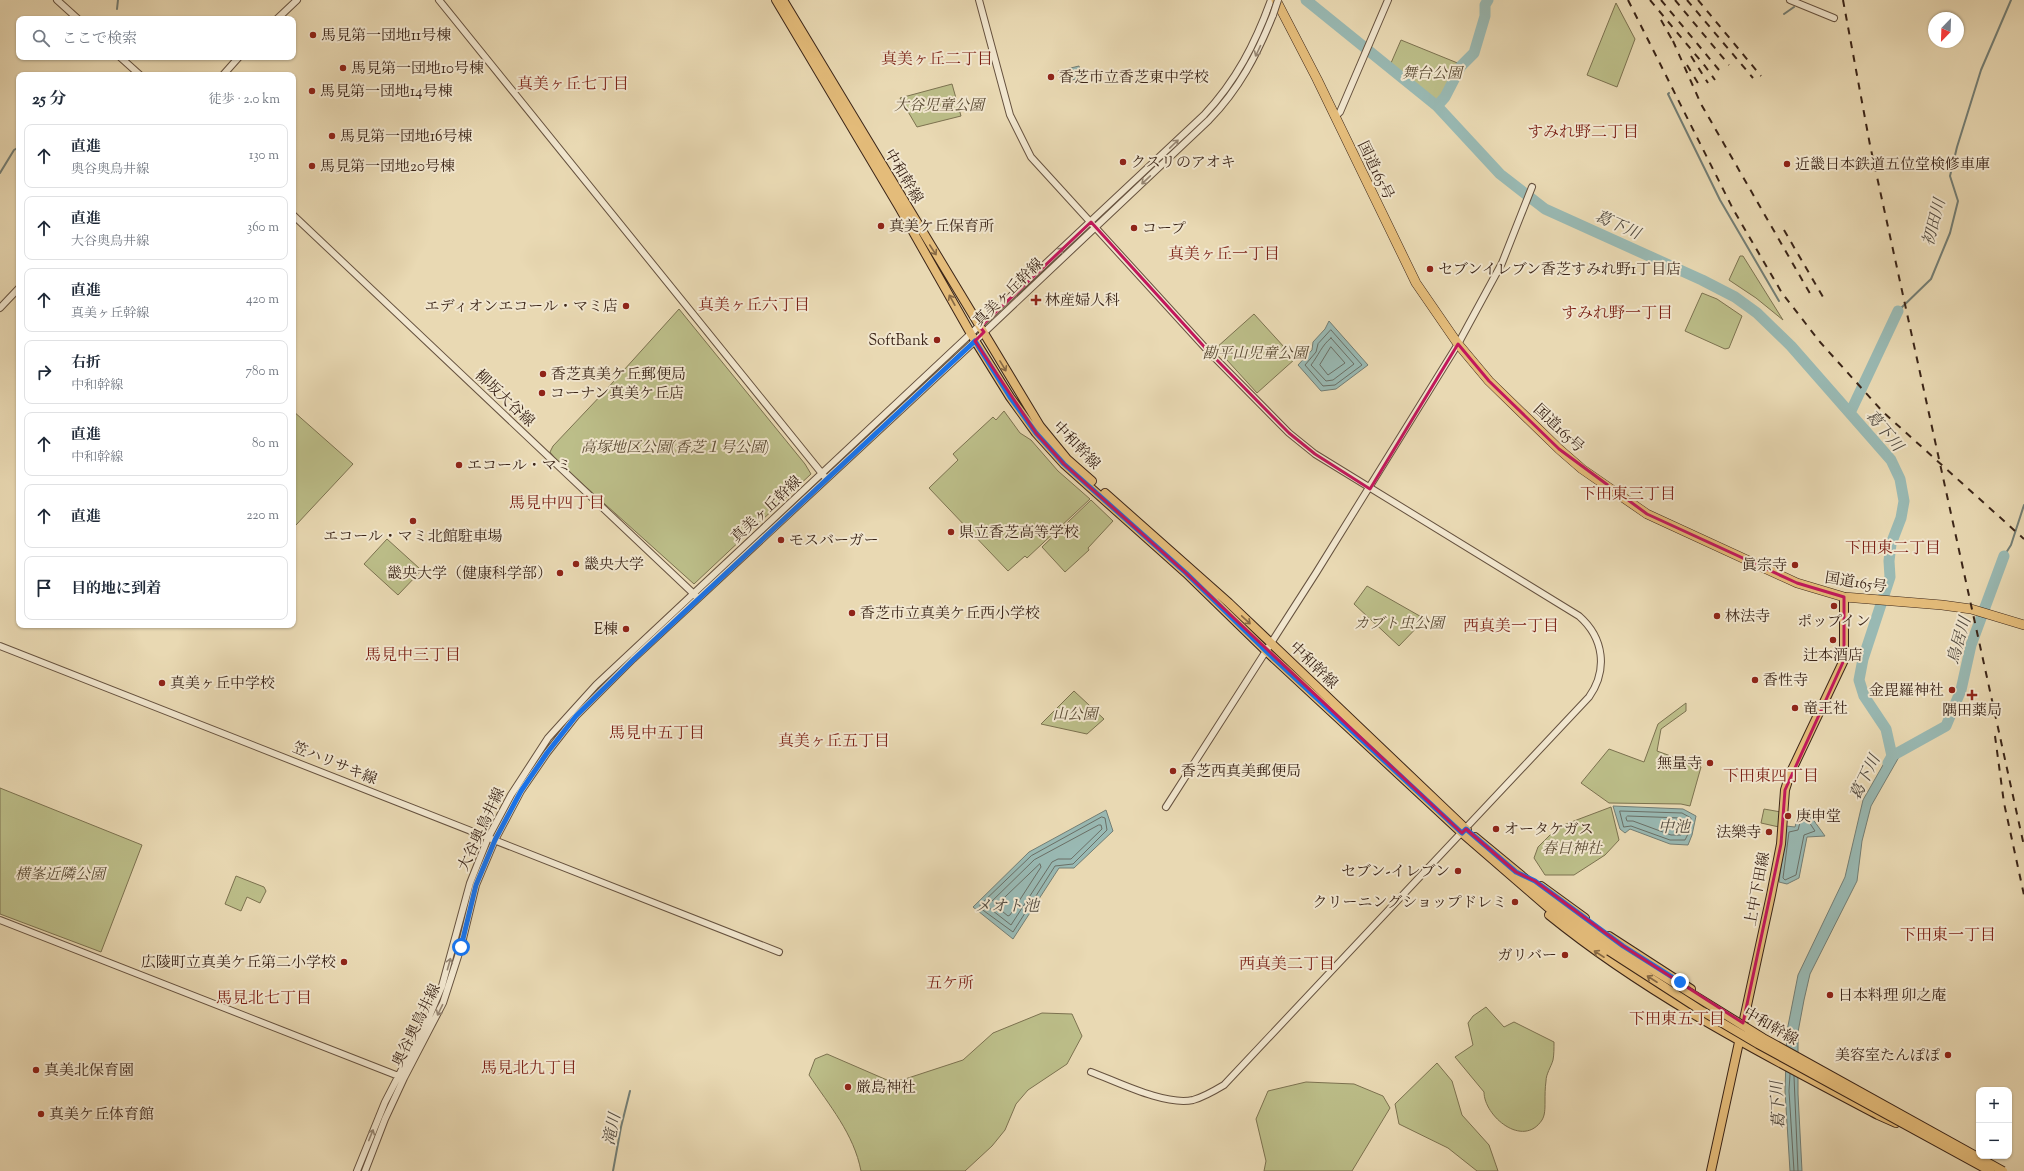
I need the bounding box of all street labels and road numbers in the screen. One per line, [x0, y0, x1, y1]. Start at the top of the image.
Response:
street label: 国道165号 [1351, 138, 1398, 203]
street label: 中和幹線 [878, 146, 927, 208]
street label: 真美ヶ丘幹線 [969, 254, 1049, 332]
street label: 柳坂大谷線 [469, 366, 539, 432]
street label: 国道165号 [1528, 400, 1588, 458]
street label: 中和幹線 [1048, 417, 1104, 475]
street label: 真美ヶ丘幹線 [727, 472, 807, 548]
street label: 国道165号 [1823, 568, 1888, 599]
street label: 中和幹線 [1284, 638, 1342, 694]
street label: 笠ハリサキ線 [289, 738, 380, 791]
street label: 大谷奥鳥井線 [454, 784, 511, 875]
street label: 上中下田線 [1741, 850, 1776, 928]
street label: 奥谷奥鳥井線 [388, 981, 447, 1071]
street label: 中和幹線 [1739, 1003, 1801, 1051]

